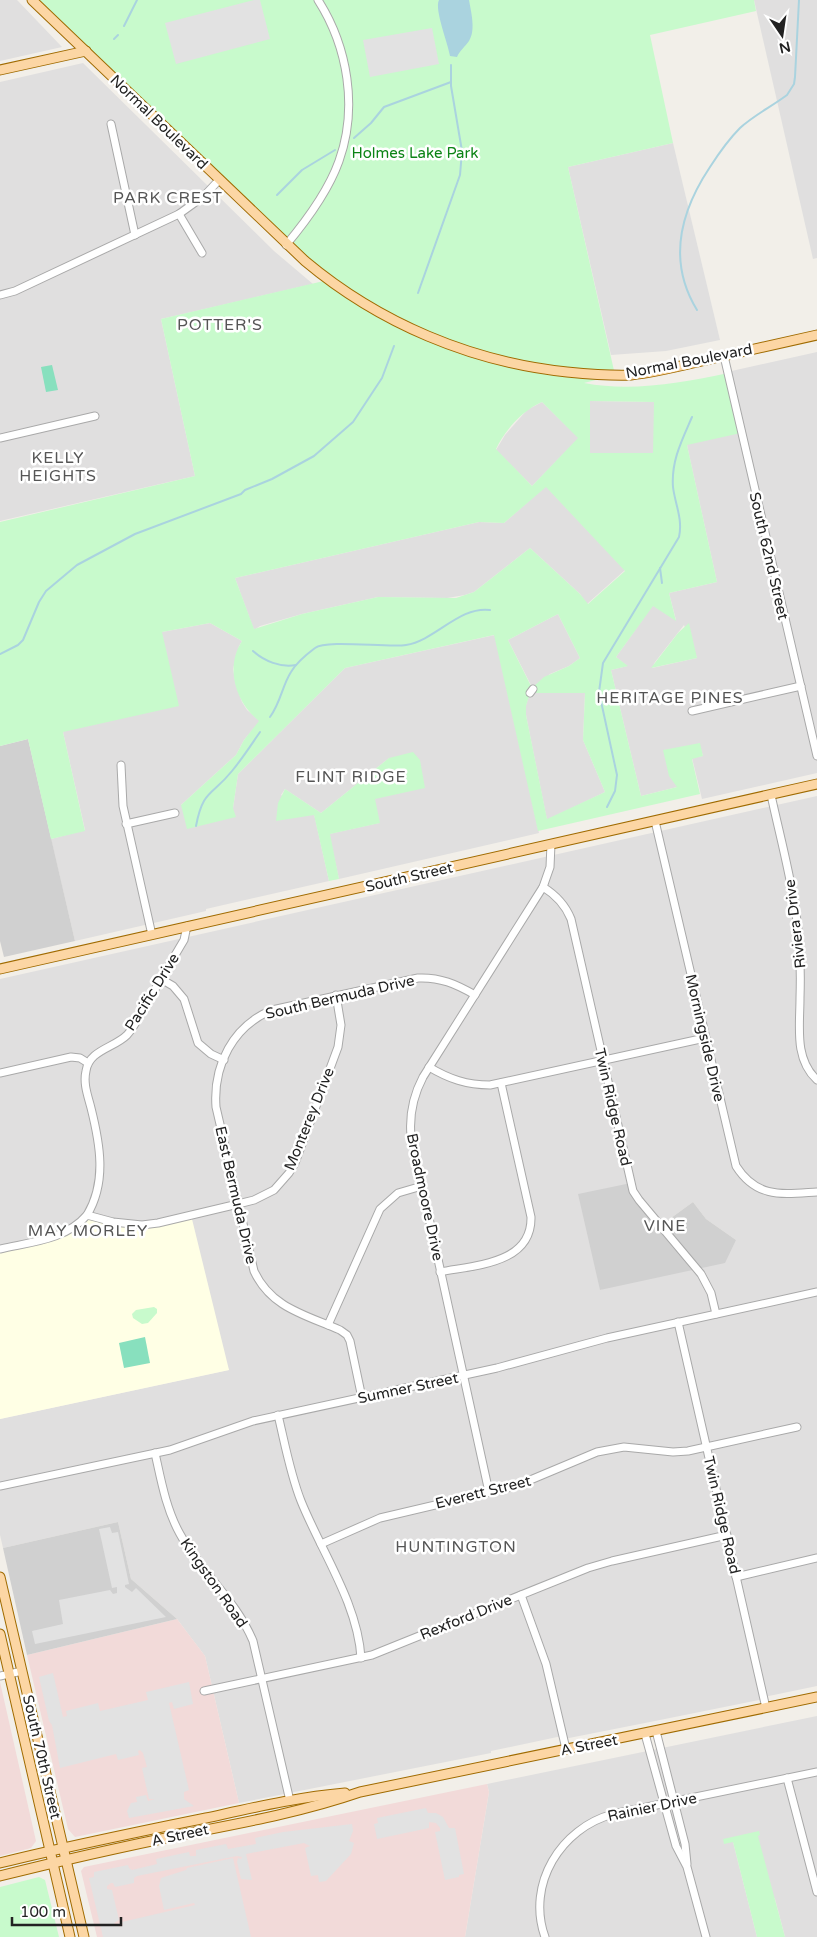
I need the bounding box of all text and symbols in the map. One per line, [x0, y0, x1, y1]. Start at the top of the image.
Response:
north arrow [757, 10, 807, 60]
text: N [777, 38, 792, 57]
street label: Normal Boulevard [107, 71, 211, 173]
park label: Holmes Lake Park [352, 144, 478, 162]
district label: PARK CREST [113, 188, 223, 208]
district label: POTTER'S [177, 315, 263, 335]
street label: Normal Boulevard [624, 340, 754, 382]
district label: KELLY HEIGHTS [19, 448, 97, 486]
street label: South 62nd Street [746, 490, 793, 622]
district label: HERITAGE PINES [596, 688, 744, 708]
district label: FLINT RIDGE [295, 767, 407, 787]
street label: South Street [364, 858, 455, 896]
street label: Riviera Drive [781, 878, 809, 970]
street label: Pacific Drive [121, 950, 183, 1034]
street label: South Bermuda Drive [264, 971, 416, 1023]
street label: Morningside Drive [682, 972, 728, 1104]
street label: Twin Ridge Road [591, 1046, 635, 1168]
street label: Monterey Drive [280, 1065, 338, 1173]
street label: East Bermuda Drive [211, 1124, 261, 1266]
street label: Broadmoore Drive [403, 1132, 447, 1262]
district label: VINE [644, 1216, 686, 1236]
district label: MAY MORLEY [28, 1221, 148, 1241]
street label: Sumner Street [356, 1369, 460, 1407]
street label: Twin Ridge Road [700, 1454, 744, 1576]
street label: Everett Street [433, 1471, 533, 1513]
street label: Kingston Road [177, 1535, 251, 1631]
district label: HUNTINGTON [395, 1537, 517, 1557]
street label: Rexford Drive [417, 1590, 515, 1644]
street label: South 70th Street [19, 1693, 65, 1821]
street label: A Street [559, 1731, 619, 1759]
street label: Rainier Drive [606, 1789, 698, 1825]
street label: A Street [150, 1820, 210, 1850]
scale bar [12, 1894, 121, 1926]
text: 100 m [20, 1903, 66, 1921]

